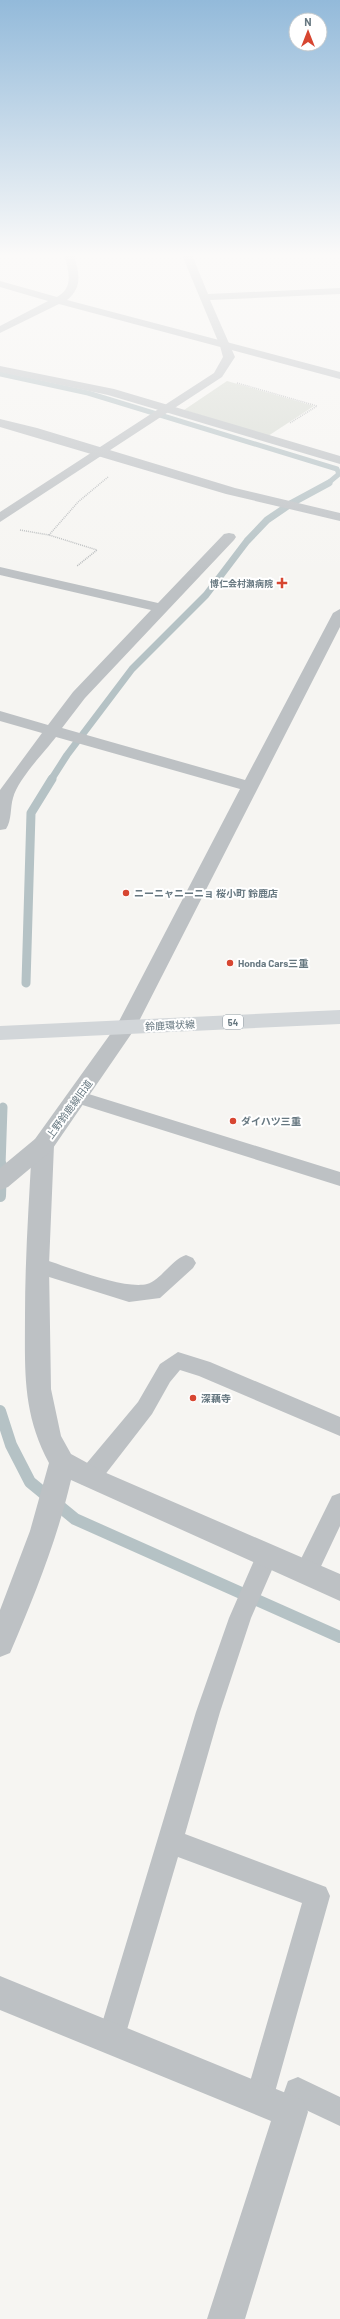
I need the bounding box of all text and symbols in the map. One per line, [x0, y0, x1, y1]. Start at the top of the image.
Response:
north arrow [288, 12, 328, 52]
text: N [304, 15, 312, 28]
marker: 博仁会村瀬病院 [276, 577, 288, 589]
place label: 博仁会村瀬病院 [210, 578, 273, 589]
place label: ニーニャニーニョ 桜小町 鈴鹿店 [134, 887, 278, 899]
marker: ニーニャニーニョ 桜小町 鈴鹿店 [121, 888, 131, 898]
place label: Honda Cars三重 [238, 957, 308, 969]
marker: Honda Cars三重 [225, 958, 235, 968]
road number: 54 [223, 1015, 243, 1029]
street label: 鈴鹿環状線 [145, 1018, 195, 1032]
street label: 上野鈴鹿線旧道 [44, 1077, 94, 1141]
place label: ダイハツ三重 [241, 1115, 301, 1127]
marker: ダイハツ三重 [228, 1116, 238, 1126]
place label: 深藕寺 [201, 1392, 231, 1404]
marker: 深藕寺 [188, 1393, 198, 1403]

